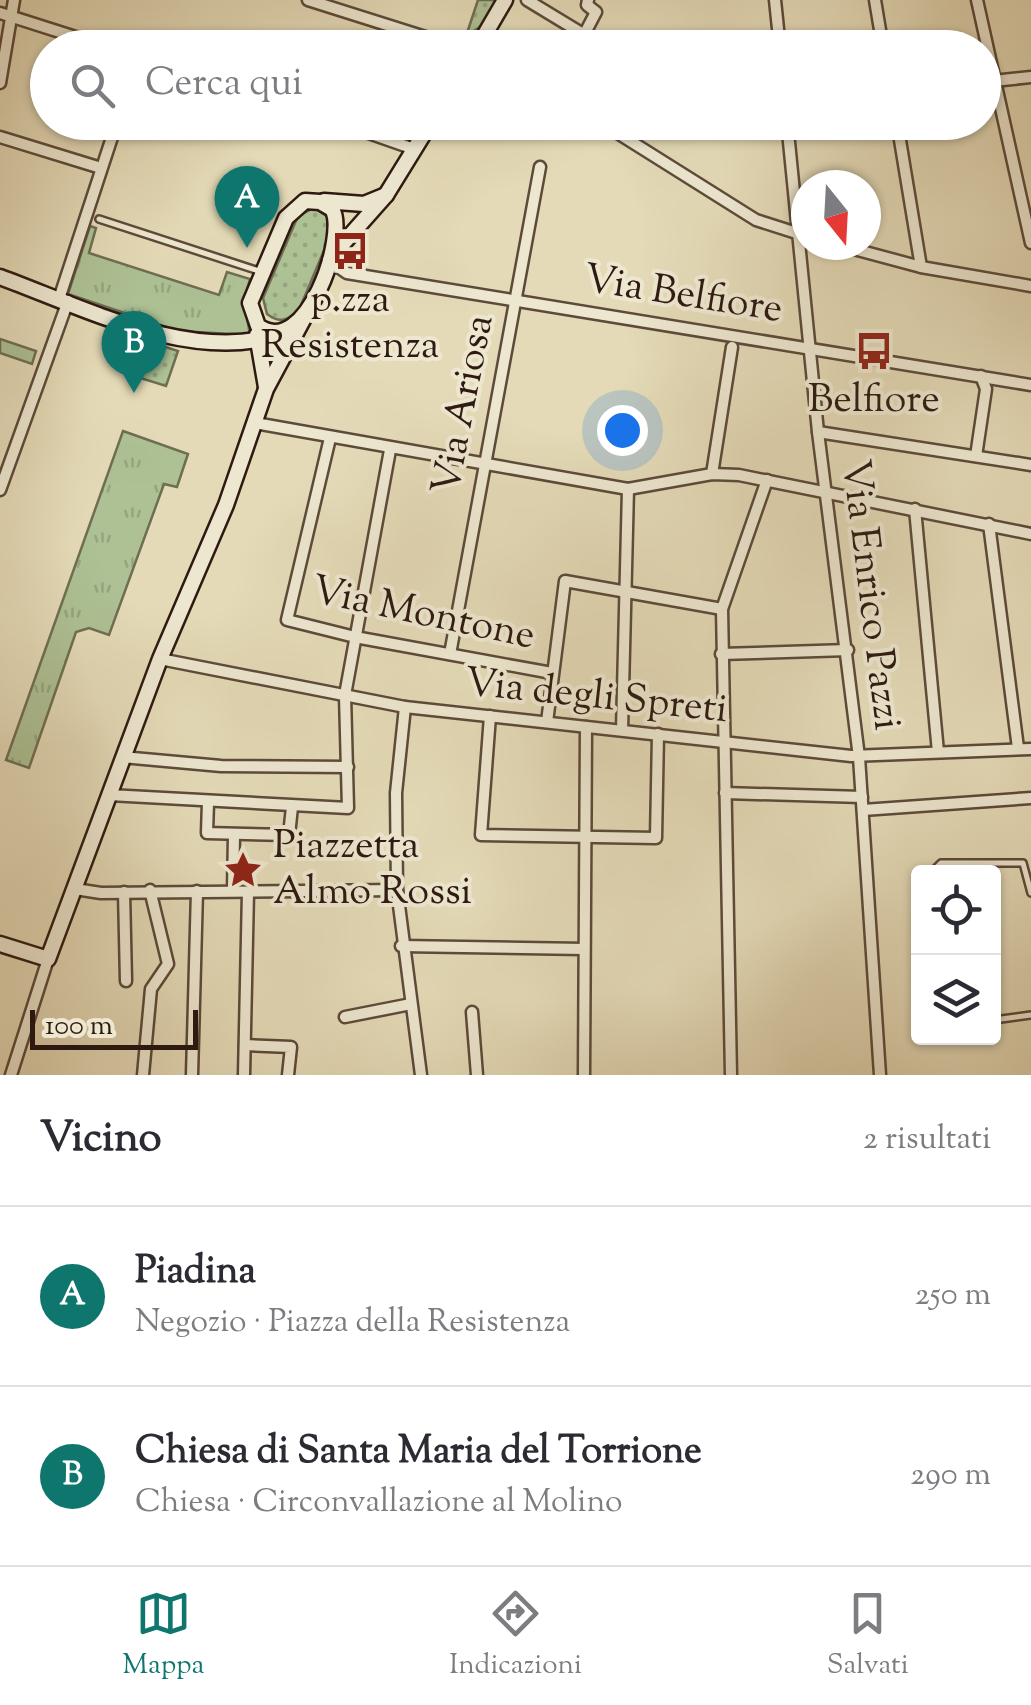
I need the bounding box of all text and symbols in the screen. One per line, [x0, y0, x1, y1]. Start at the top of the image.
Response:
search box [30, 30, 1001, 140]
icon: search [65, 58, 120, 113]
text: Cerca qui [145, 58, 303, 112]
pin: A [214, 166, 280, 248]
north arrow [791, 170, 881, 260]
bus stop icon: p.zza Resistenza [329, 230, 371, 272]
street label: Via Belfiore [580, 252, 786, 340]
place label: p.zza Resistenza [261, 273, 439, 376]
pin: B [102, 310, 166, 393]
street label: Via Ariosa [420, 310, 510, 500]
bus stop icon: Belfiore [853, 330, 895, 372]
place label: Belfiore [808, 373, 940, 430]
your location [597, 405, 648, 456]
street label: Via Enrico Pazzi [824, 456, 914, 734]
street label: Via Montone [306, 564, 540, 666]
street label: Via degli Spreti [462, 656, 730, 740]
place label: Piazzetta Almo Rossi [273, 819, 472, 922]
place icon: Piazzetta Almo Rossi [222, 849, 264, 891]
map controls [911, 865, 1001, 1045]
button: locate [911, 865, 1001, 955]
button: layers [911, 955, 1001, 1045]
scale bar [30, 1005, 198, 1050]
text: 100 m [45, 1007, 113, 1047]
text: Vicino [40, 1110, 161, 1170]
text: 2 risultati [863, 1117, 991, 1163]
text: Piadina [135, 1246, 256, 1300]
text: A [60, 1273, 85, 1319]
text: 250 m [915, 1273, 991, 1319]
text: Negozio · Piazza della Resistenza [135, 1300, 570, 1346]
text: Chiesa di Santa Maria del Torrione [135, 1426, 702, 1480]
text: B [62, 1453, 83, 1499]
text: 290 m [910, 1453, 991, 1499]
text: Chiesa · Circonvallazione al Molino [135, 1480, 623, 1526]
tab: Mappa [122, 1586, 204, 1686]
tab: Indicazioni [449, 1586, 582, 1686]
tab: Salvati [827, 1586, 909, 1686]

